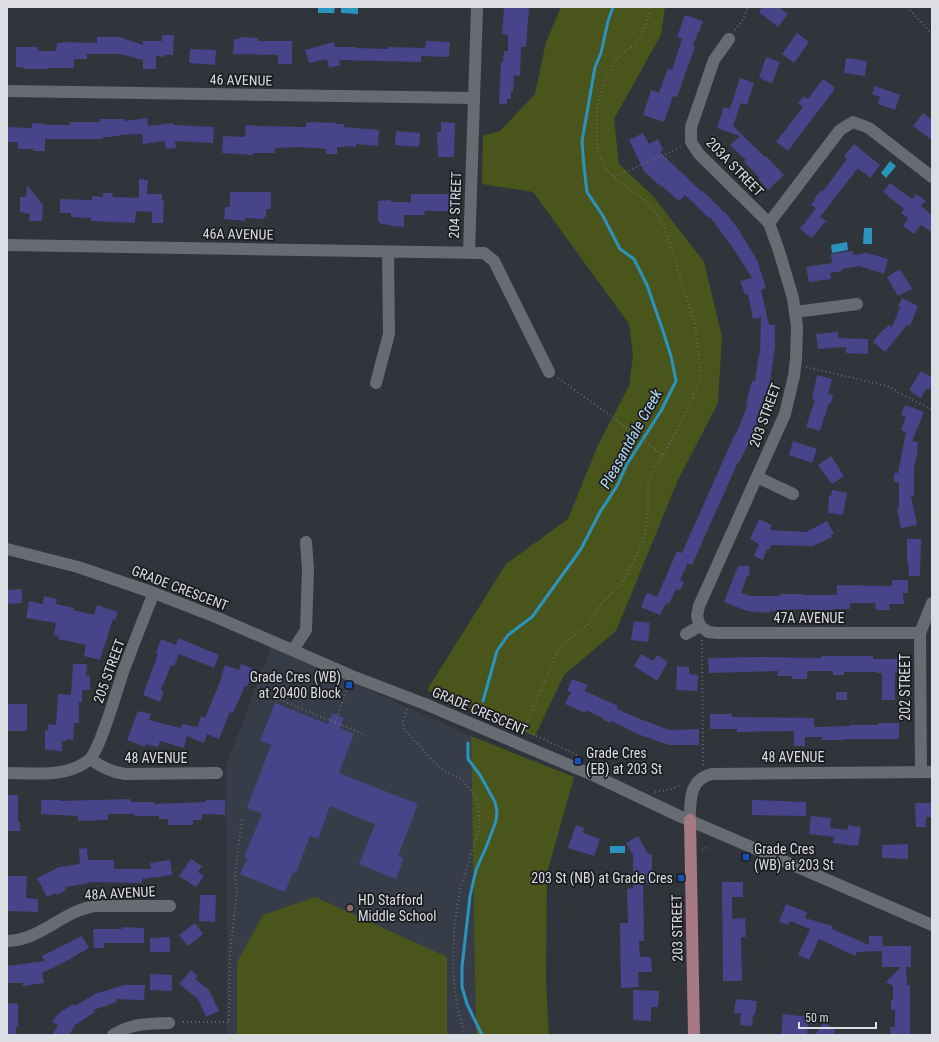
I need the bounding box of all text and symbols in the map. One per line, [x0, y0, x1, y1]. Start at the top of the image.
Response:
street label: 46 AVENUE [209, 71, 273, 89]
street label: 203A STREET [703, 134, 767, 200]
street label: 204 STREET [446, 171, 464, 239]
street label: 46A AVENUE [202, 225, 274, 243]
street label: 203 STREET [746, 381, 784, 449]
water label: Pleasantdale Creek [596, 386, 666, 492]
street label: GRADE CRESCENT [129, 562, 231, 614]
street label: 47A AVENUE [774, 610, 844, 626]
street label: 205 STREET [90, 637, 128, 705]
street label: 202 STREET [897, 653, 913, 721]
place label: Grade Cres (WB) at 20400 Block [250, 669, 342, 701]
marker: Grade Cres (WB) at 20400 Block [344, 680, 354, 690]
street label: GRADE CRESCENT [430, 684, 530, 738]
place label: Grade Cres (EB) at 203 St [586, 745, 662, 778]
street label: 48 AVENUE [762, 749, 824, 765]
street label: 48 AVENUE [125, 750, 187, 766]
marker: Grade Cres (EB) at 203 St [573, 756, 583, 766]
place label: Grade Cres (WB) at 203 St [754, 841, 834, 874]
marker: Grade Cres (WB) at 203 St [741, 852, 751, 862]
place label: 203 St (NB) at Grade Cres [531, 870, 673, 887]
marker: 203 St (NB) at Grade Cres [676, 873, 686, 883]
street label: 48A AVENUE [84, 883, 156, 903]
place label: HD Stafford Middle School [358, 892, 436, 924]
street label: 203 STREET [668, 894, 686, 962]
marker: HD Stafford Middle School [345, 903, 355, 913]
scale bar [799, 1004, 876, 1030]
text: 50 m [805, 1011, 829, 1025]

